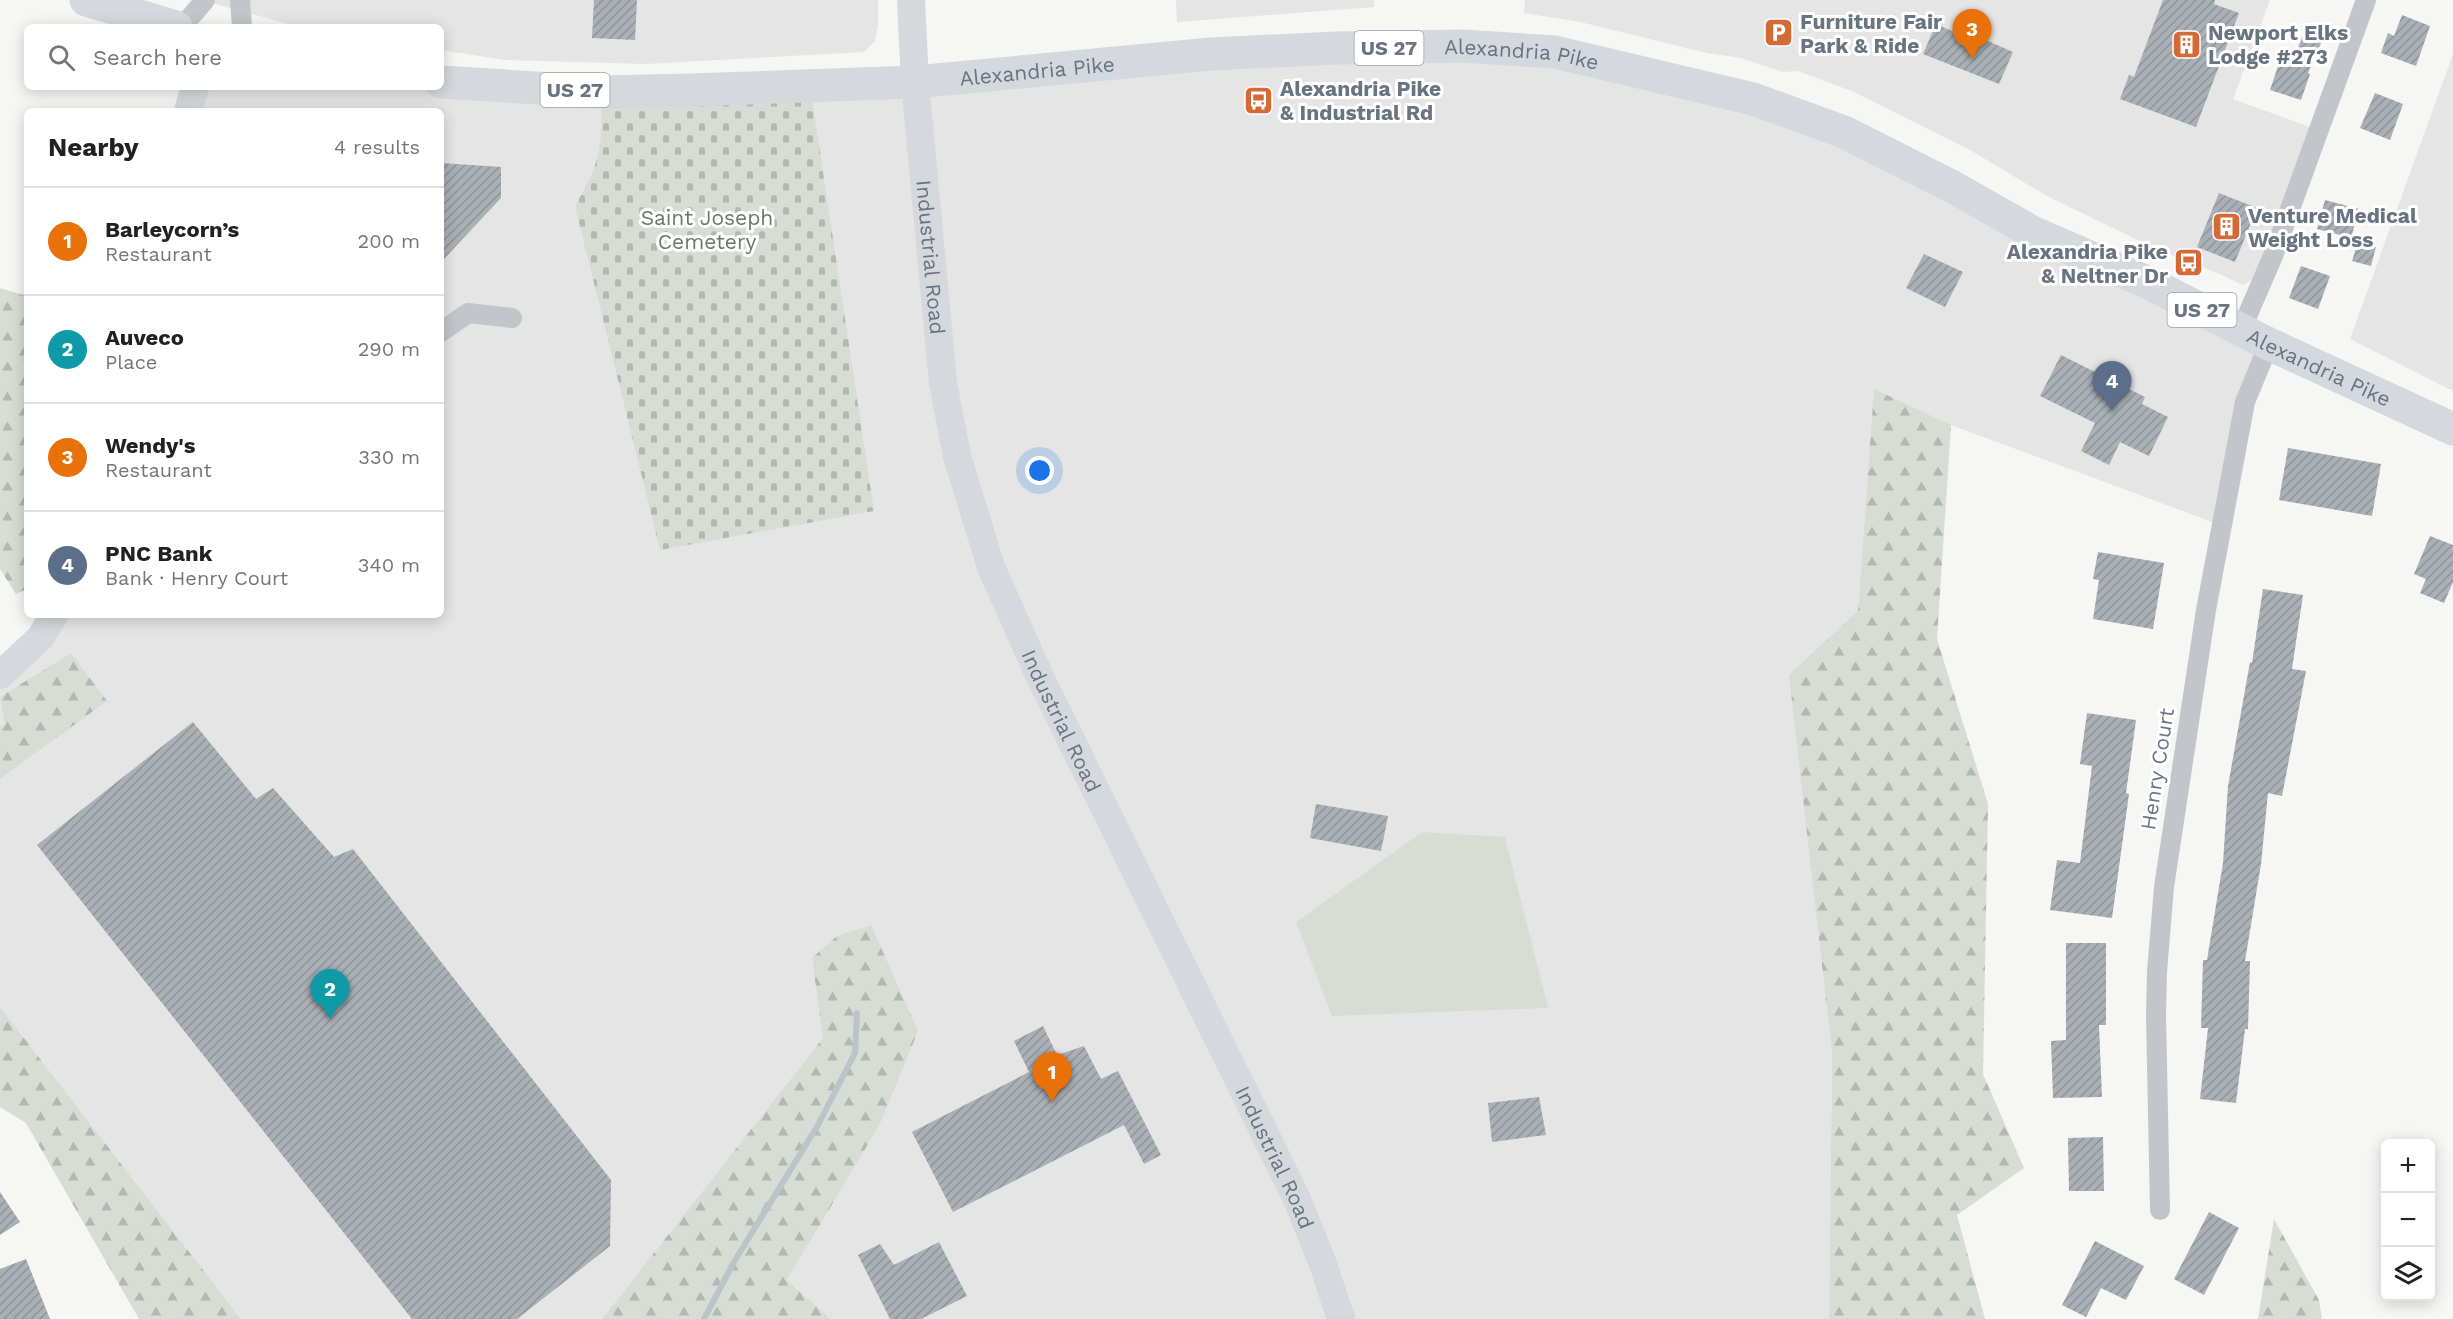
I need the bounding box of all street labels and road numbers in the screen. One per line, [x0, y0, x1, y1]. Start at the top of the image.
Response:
road number: US 27 [1354, 31, 1424, 65]
street label: Alexandria Pike [1444, 33, 1601, 75]
street label: Alexandria Pike [958, 51, 1116, 90]
road number: US 27 [540, 73, 610, 107]
street label: Industrial Road [912, 179, 951, 336]
road number: US 27 [2168, 293, 2236, 327]
street label: Alexandria Pike [2243, 323, 2395, 411]
street label: Industrial Road [1017, 645, 1107, 796]
street label: Henry Court [2135, 706, 2179, 832]
street label: Industrial Road [1231, 1082, 1320, 1232]

